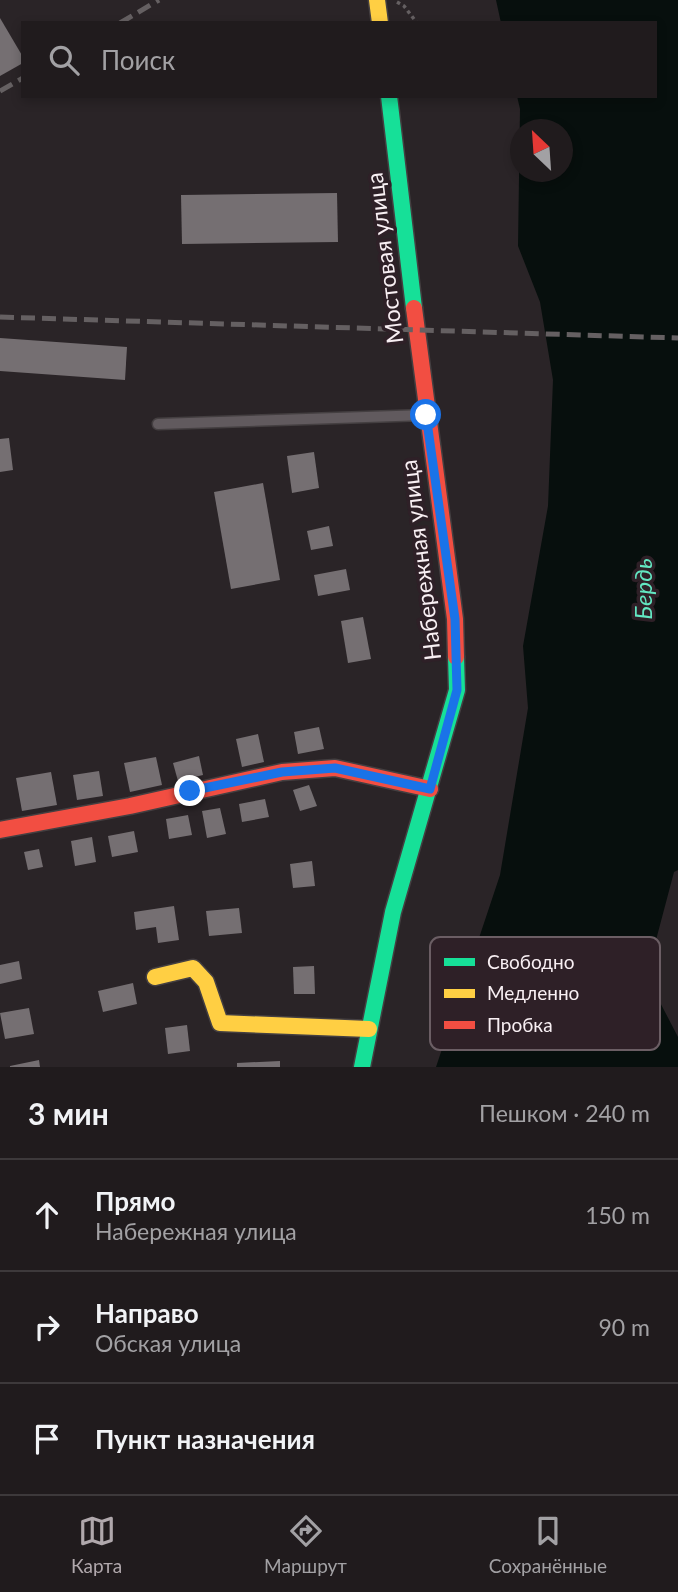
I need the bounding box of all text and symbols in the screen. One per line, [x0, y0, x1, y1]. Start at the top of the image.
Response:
search box [21, 21, 657, 98]
icon: search [45, 41, 83, 79]
text: Поиск [101, 44, 175, 76]
north arrow [510, 119, 573, 182]
street label: Мостовая улица [360, 171, 408, 345]
route start [410, 399, 441, 430]
street label: Набережная улица [394, 458, 446, 662]
water label: Бердь [628, 558, 657, 620]
route end [174, 775, 205, 806]
legend [430, 937, 660, 1050]
text: Свободно [487, 950, 575, 973]
text: Медленно [487, 981, 579, 1004]
text: Пробка [487, 1013, 553, 1036]
text: 3 мин [28, 1095, 109, 1131]
text: Пешком · 240 m [479, 1099, 650, 1127]
text: Прямо [95, 1185, 176, 1217]
icon: ahead [28, 1196, 66, 1234]
text: 150 m [585, 1201, 650, 1229]
text: Набережная улица [95, 1217, 297, 1245]
text: Направо [95, 1297, 199, 1329]
icon: right [28, 1308, 66, 1346]
text: 90 m [599, 1313, 650, 1341]
text: Обская улица [95, 1329, 241, 1357]
icon: arrive [28, 1420, 66, 1458]
text: Пункт назначения [95, 1423, 315, 1455]
tab: Карта [71, 1512, 122, 1577]
tab: Маршрут [264, 1512, 347, 1577]
tab: Сохранённые [489, 1512, 607, 1577]

